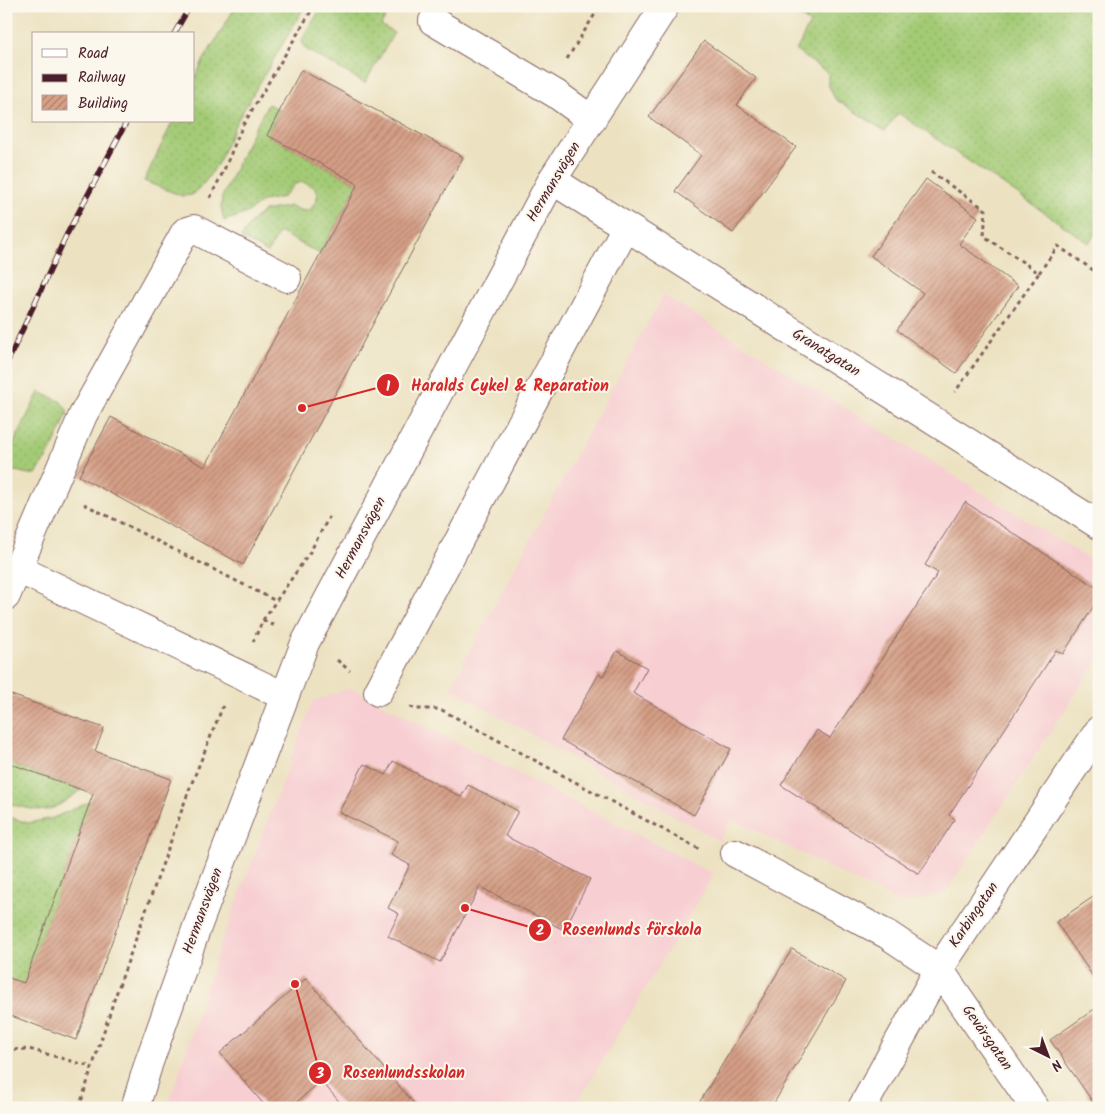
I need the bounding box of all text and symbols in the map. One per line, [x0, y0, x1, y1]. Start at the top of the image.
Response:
legend [32, 32, 195, 122]
text: Road [78, 42, 109, 66]
text: Railway [78, 66, 126, 90]
text: Building [78, 92, 128, 116]
street label: Hermansvägen [520, 137, 588, 227]
street label: Granatgatan [787, 322, 865, 384]
callout: Haralds Cykel & Reparation [376, 370, 619, 401]
text: Haralds Cykel & Reparation [411, 374, 609, 399]
text: 1 [386, 375, 391, 399]
street label: Hermansvägen [329, 492, 393, 584]
street label: Hermansvägen [176, 864, 230, 958]
street label: Karbingatan [943, 877, 1005, 953]
callout: Rosenlunds förskola [528, 914, 712, 945]
text: Rosenlunds förskola [562, 918, 702, 943]
text: 2 [536, 919, 545, 943]
street label: Gevärsgatan [955, 1000, 1019, 1076]
north arrow [1022, 1032, 1072, 1082]
text: N [1045, 1054, 1067, 1076]
callout: Rosenlundsskolan [308, 1057, 475, 1088]
text: Rosenlundsskolan [343, 1061, 465, 1086]
text: 3 [315, 1062, 324, 1086]

